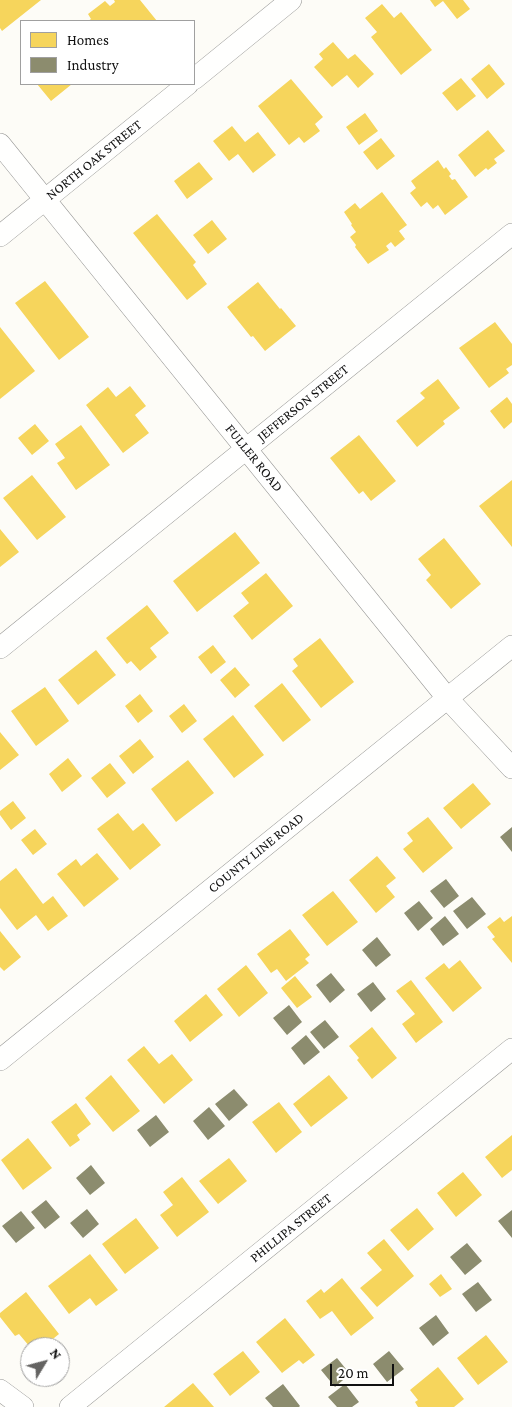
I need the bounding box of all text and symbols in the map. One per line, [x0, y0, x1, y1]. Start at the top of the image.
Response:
legend [20, 20, 195, 85]
text: Homes [67, 32, 109, 48]
text: Industry [67, 57, 119, 73]
street label: NORTH OAK STREET [43, 116, 145, 204]
street label: JEFFERSON STREET [254, 361, 352, 445]
street label: FULLER ROAD [222, 421, 286, 495]
street label: COUNTY LINE ROAD [205, 809, 307, 897]
street label: PHILLIPA STREET [247, 1190, 335, 1266]
north arrow [20, 1337, 70, 1387]
text: N [47, 1345, 65, 1362]
scale bar [332, 1354, 396, 1386]
text: 20 m [338, 1365, 369, 1381]

